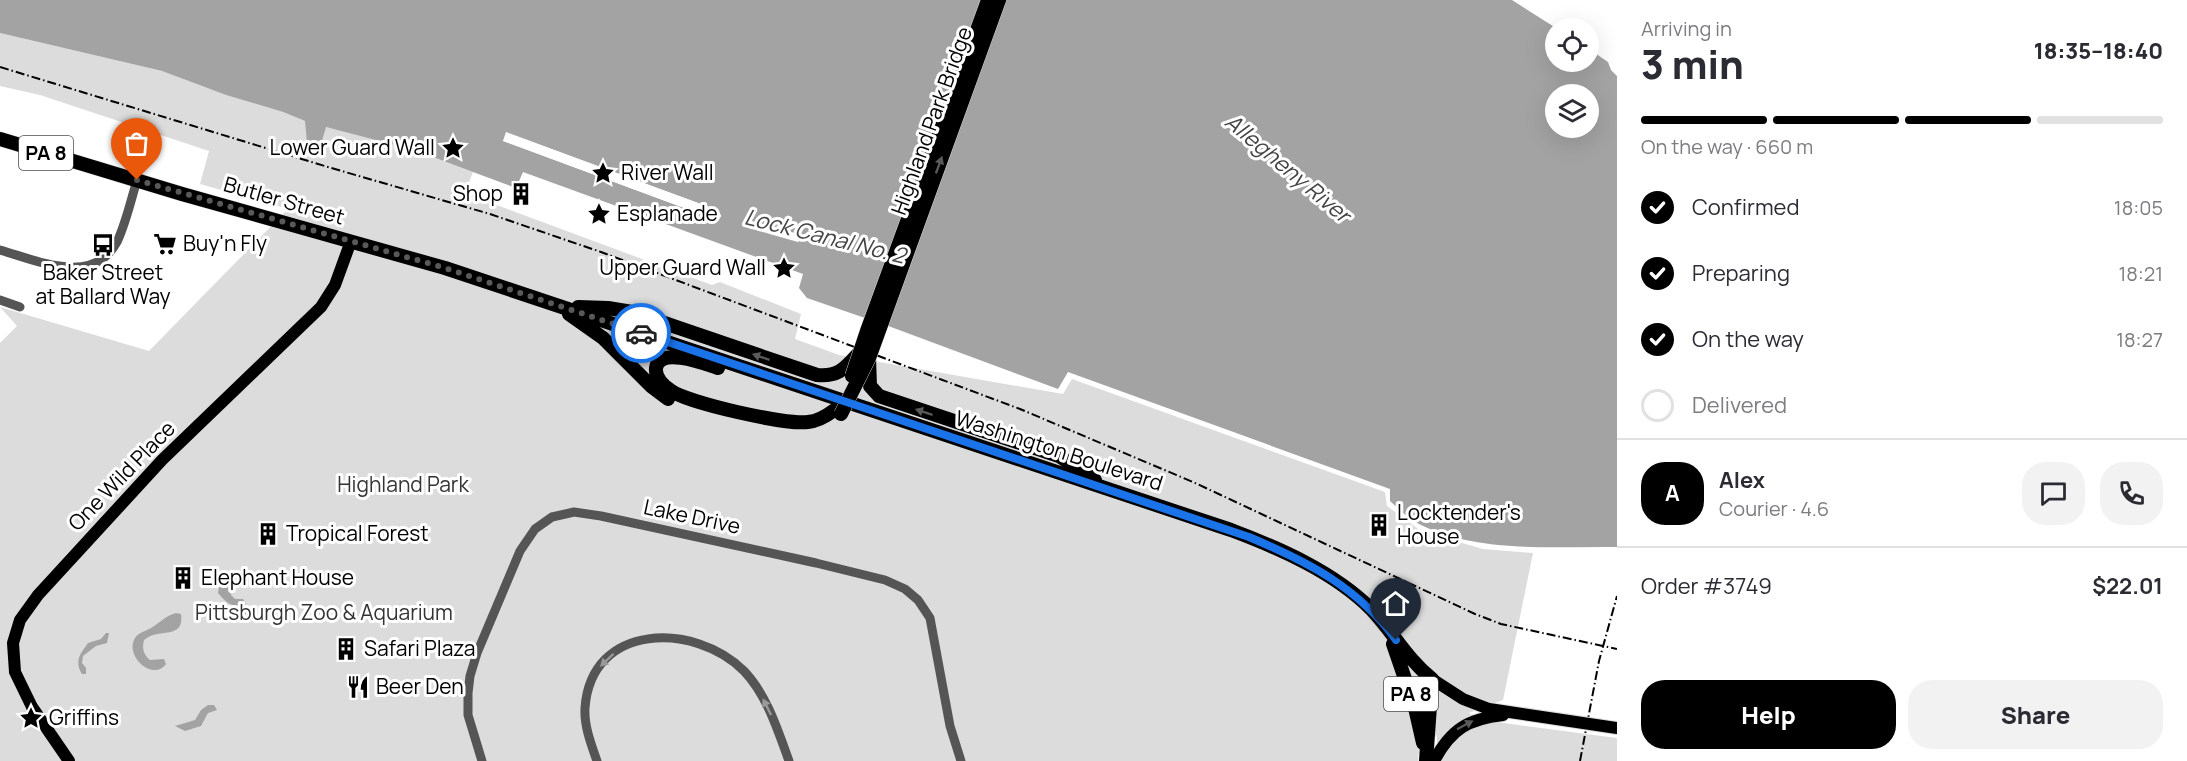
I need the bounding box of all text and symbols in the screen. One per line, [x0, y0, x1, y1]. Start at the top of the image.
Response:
text: Arriving in [1641, 15, 1732, 42]
map controls [1545, 18, 1599, 138]
button: locate [1545, 18, 1599, 72]
street label: Highland Park Bridge [884, 23, 978, 219]
text: 18:35–18:40 [2034, 36, 2163, 66]
text: 3 min [1641, 37, 1744, 91]
button: layers [1545, 84, 1599, 138]
water label: Allegheny River [1219, 107, 1359, 231]
pin [111, 118, 162, 180]
icon: bag [120, 127, 153, 160]
place label: Lower Guard Wall [269, 133, 435, 161]
text: On the way · 660 m [1641, 133, 1813, 160]
place icon: Lower Guard Wall [440, 135, 466, 161]
road number: PA 8 [19, 136, 73, 170]
one-way arrow [935, 156, 944, 174]
place label: River Wall [621, 158, 714, 186]
place icon: River Wall [590, 160, 616, 186]
street label: Butler Street [221, 169, 348, 231]
place label: Shop [453, 179, 503, 207]
building icon: Shop [508, 181, 534, 207]
icon: check [1641, 191, 1674, 224]
text: Confirmed [1692, 192, 1800, 222]
text: 18:05 [2114, 194, 2163, 221]
place label: Esplanade [617, 199, 718, 227]
place icon: Esplanade [586, 201, 612, 227]
water label: Lock Canal No. 2 [741, 202, 911, 271]
place label: Buy'n Fly [183, 229, 267, 257]
supermarket icon: Buy'n Fly [152, 231, 178, 257]
bus stop icon: Baker Street at Ballard Way [90, 232, 116, 258]
place label: Upper Guard Wall [599, 253, 766, 281]
place icon: Upper Guard Wall [771, 255, 797, 281]
icon: check [1641, 257, 1674, 290]
place label: Baker Street at Ballard Way [35, 258, 171, 310]
text: Preparing [1692, 258, 1790, 288]
text: 18:21 [2118, 260, 2163, 287]
courier [611, 303, 671, 363]
icon: car [625, 317, 658, 350]
icon: check [1641, 323, 1674, 356]
text: On the way [1692, 324, 1804, 354]
text: 18:27 [2116, 326, 2163, 353]
one-way arrow [752, 352, 770, 362]
text: Delivered [1692, 390, 1787, 420]
street label: Washington Boulevard [952, 403, 1167, 497]
one-way arrow [915, 406, 933, 416]
street label: One Wild Place [62, 414, 181, 536]
button: chat [2022, 462, 2085, 525]
button: phone [2100, 462, 2163, 525]
text: Alex [1719, 465, 1765, 495]
park label: Highland Park [337, 470, 469, 498]
text: A [1665, 478, 1680, 508]
street label: Lake Drive [641, 492, 743, 540]
text: Courier · 4.6 [1719, 495, 1829, 522]
place label: Locktender's House [1397, 498, 1521, 550]
building icon: Locktender's House [1366, 512, 1392, 538]
place label: Tropical Forest [286, 519, 429, 547]
building icon: Tropical Forest [255, 521, 281, 547]
place label: Elephant House [201, 563, 354, 591]
building icon: Elephant House [170, 565, 196, 591]
text: Order #3749 [1641, 571, 1772, 601]
text: $22.01 [2092, 571, 2163, 601]
pin [1370, 578, 1421, 640]
icon: home [1379, 587, 1412, 620]
park label: Pittsburgh Zoo & Aquarium [195, 598, 453, 626]
place label: Safari Plaza [364, 634, 476, 662]
building icon: Safari Plaza [333, 636, 359, 662]
one-way arrow [600, 652, 614, 666]
place label: Beer Den [376, 672, 464, 700]
restaurant icon: Beer Den [345, 674, 371, 700]
road number: PA 8 [1384, 677, 1438, 711]
button: Help [1641, 680, 1896, 749]
button: Share [1908, 680, 2163, 749]
one-way arrow [762, 698, 772, 715]
place label: Griffins [49, 703, 119, 731]
place icon: Griffins [18, 705, 44, 731]
one-way arrow [1457, 720, 1474, 730]

